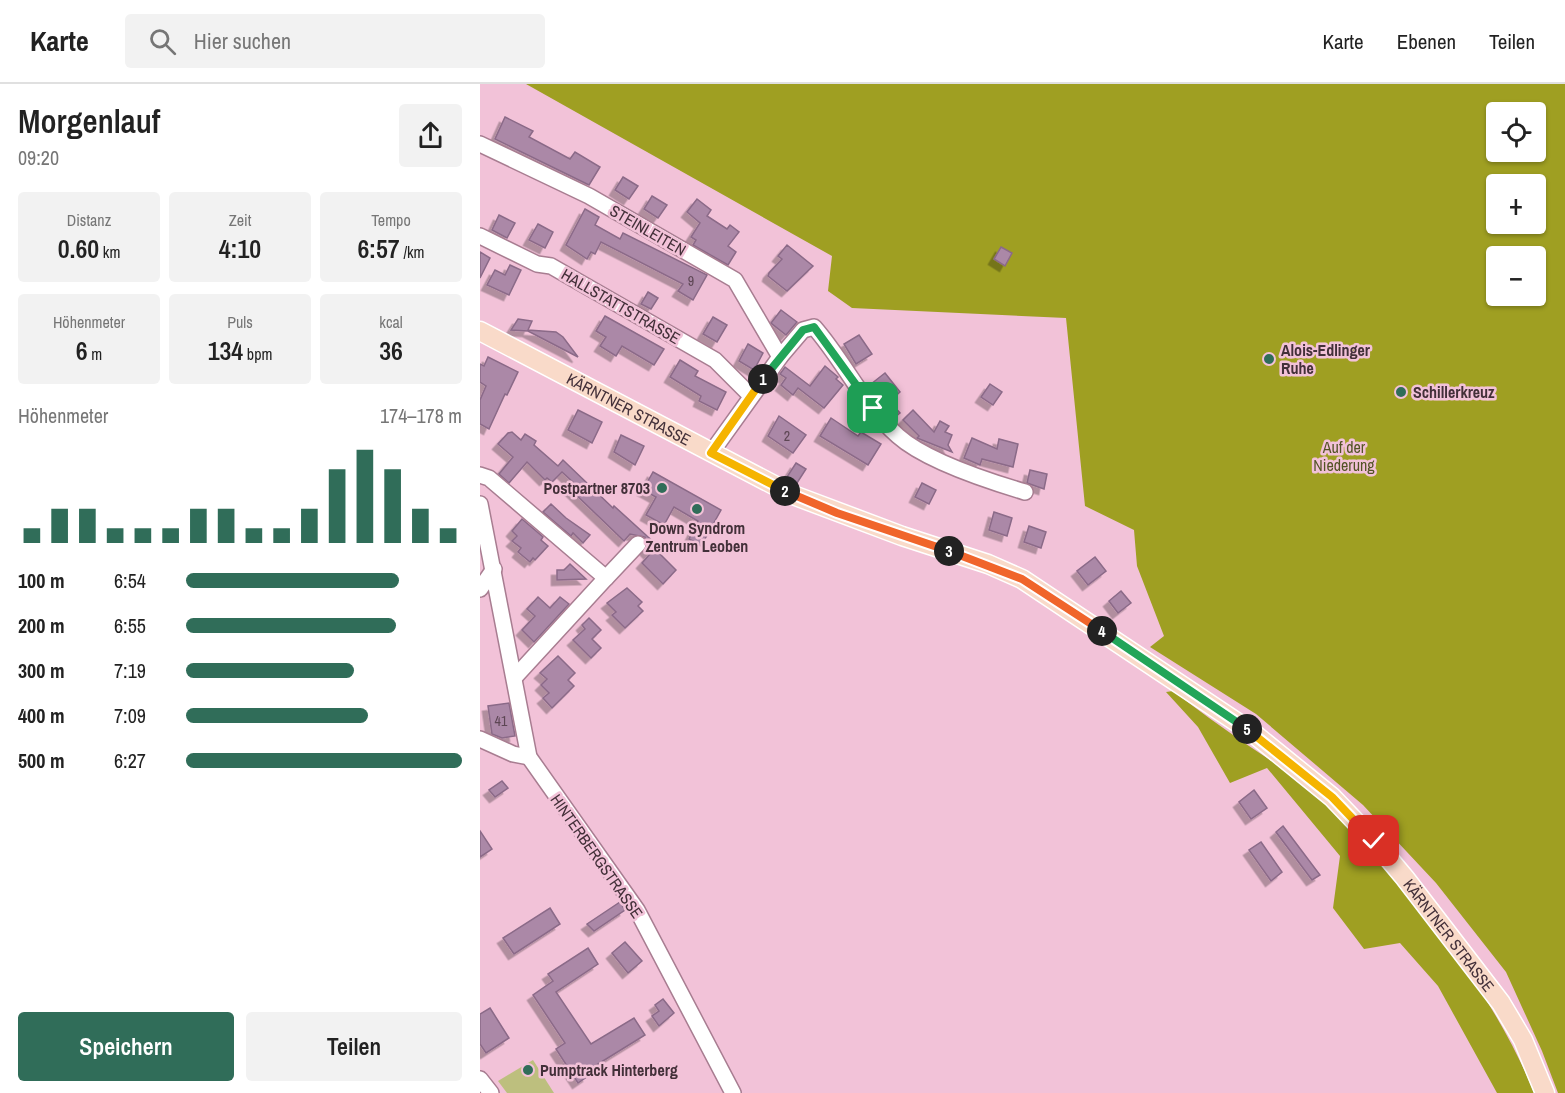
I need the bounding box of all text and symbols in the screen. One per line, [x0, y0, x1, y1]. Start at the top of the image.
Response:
search box [125, 14, 545, 68]
text: Karte [30, 22, 89, 60]
icon: search [146, 25, 179, 58]
text: Hier suchen [194, 26, 291, 56]
text: Karte [1323, 27, 1364, 56]
text: Ebenen [1397, 27, 1456, 56]
text: Teilen [1489, 27, 1535, 56]
text: Morgenlauf [18, 99, 160, 143]
map controls [1486, 102, 1546, 306]
button: locate [1486, 102, 1546, 162]
button: share [399, 104, 462, 167]
text: 09:20 [18, 144, 59, 171]
button: + [1486, 174, 1546, 234]
street label: STEINLEITEN [606, 199, 690, 261]
text: Distanz [67, 209, 111, 231]
text: Zeit [229, 209, 251, 231]
text: Tempo [371, 209, 411, 231]
text: 0.60 [58, 231, 99, 266]
text: 4:10 [219, 231, 261, 266]
text: 6:57 [357, 231, 400, 266]
text: km [99, 241, 120, 263]
text: /km [400, 241, 425, 263]
button: − [1486, 246, 1546, 306]
street label: HALLSTATTSTRASSE [558, 263, 684, 349]
house number: 9 [688, 272, 694, 290]
text: Höhenmeter [53, 311, 125, 333]
text: Puls [227, 311, 253, 333]
text: kcal [379, 311, 403, 333]
text: 6 [76, 333, 88, 368]
text: 134 [208, 333, 243, 368]
text: 36 [379, 333, 403, 368]
place label: Alois-Edlinger Ruhe [1281, 339, 1371, 379]
text: m [88, 343, 102, 365]
text: bpm [243, 343, 272, 365]
marker: Alois-Edlinger Ruhe [1262, 352, 1276, 366]
pin: 1 [748, 364, 778, 394]
street label: KÄRNTNER STRASSE [563, 367, 695, 451]
text: 1 [759, 368, 767, 390]
place label: Schillerkreuz [1413, 381, 1495, 403]
pin [847, 382, 898, 433]
marker: Schillerkreuz [1394, 385, 1408, 399]
icon: arrive [856, 391, 889, 424]
text: Höhenmeter [18, 402, 108, 429]
text: 174–178 m [380, 402, 462, 429]
house number: 2 [784, 427, 790, 445]
park label: Auf der Niederung [1313, 436, 1375, 476]
pin: 2 [770, 476, 800, 506]
place label: Postpartner 8703 [544, 477, 650, 499]
text: 2 [781, 480, 789, 502]
marker: Postpartner 8703 [655, 481, 669, 495]
marker: Down Syndrom Zentrum Leoben [690, 502, 704, 516]
place label: Down Syndrom Zentrum Leoben [646, 517, 748, 557]
pin: 3 [934, 536, 964, 566]
text: 3 [945, 540, 953, 562]
text: 100 m [18, 567, 65, 594]
text: 6:54 [114, 567, 146, 594]
text: 200 m [18, 612, 65, 639]
text: 6:55 [114, 612, 146, 639]
pin: 4 [1087, 616, 1117, 646]
text: 4 [1098, 620, 1106, 642]
text: 300 m [18, 657, 65, 684]
text: 7:19 [114, 657, 146, 684]
text: 400 m [18, 702, 65, 729]
text: 7:09 [114, 702, 146, 729]
house number: 41 [495, 712, 508, 730]
pin: 5 [1232, 714, 1262, 744]
text: 5 [1243, 718, 1251, 740]
text: 500 m [18, 747, 65, 774]
text: 6:27 [114, 747, 146, 774]
street label: HINTERBERGSTRASSE [546, 789, 648, 923]
pin [1348, 815, 1399, 866]
icon: check [1357, 824, 1390, 857]
street label: KÄRNTNER STRASSE [1398, 874, 1499, 996]
button: Speichern [18, 1012, 234, 1081]
button: Teilen [246, 1012, 462, 1081]
place label: Pumptrack Hinterberg [540, 1059, 678, 1081]
marker: Pumptrack Hinterberg [521, 1063, 535, 1077]

